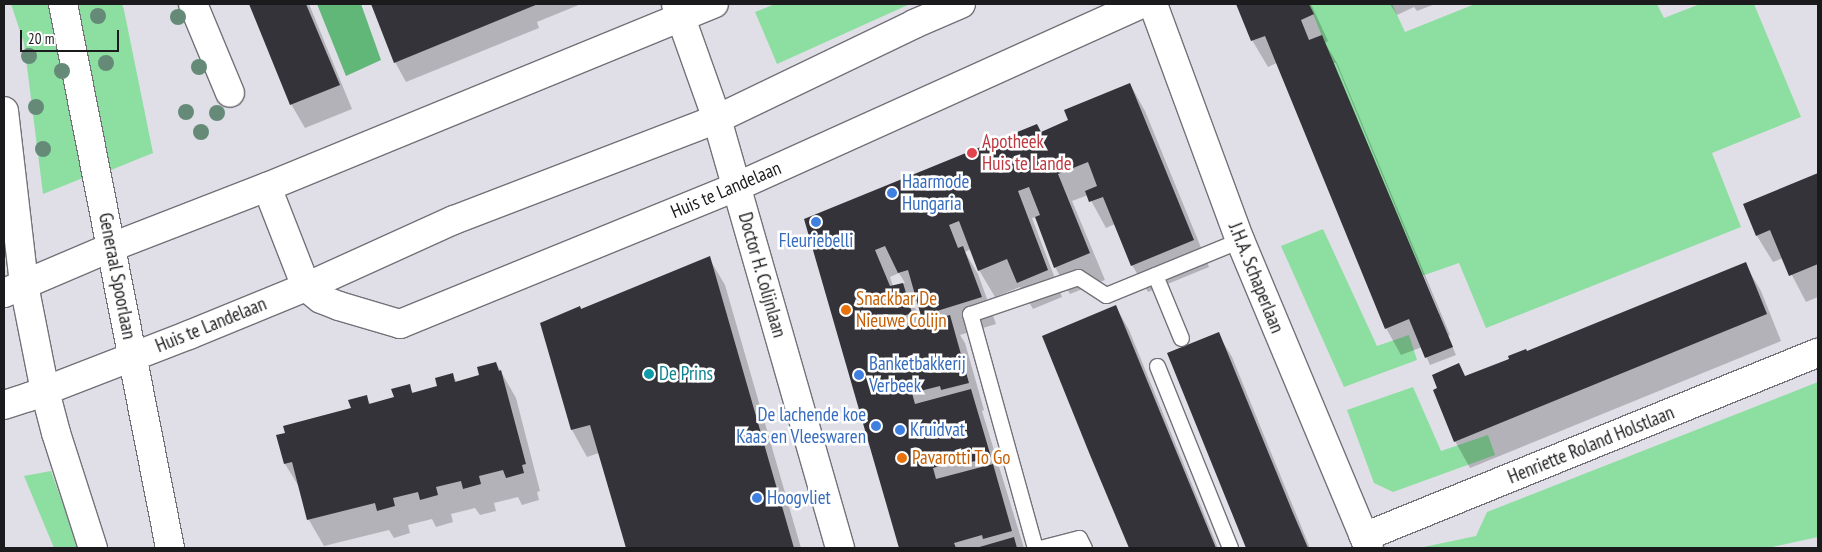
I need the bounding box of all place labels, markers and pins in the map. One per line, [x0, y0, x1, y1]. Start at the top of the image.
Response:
place label: Apotheek Huis te Lande [982, 131, 1072, 175]
marker: Apotheek Huis te Lande [966, 147, 978, 159]
place label: Haarmode Hungaria [902, 171, 969, 215]
marker: Haarmode Hungaria [886, 187, 898, 199]
marker: Fleuriebelli [810, 216, 822, 228]
place label: Fleuriebelli [779, 230, 853, 252]
place label: Snackbar De Nieuwe Colijn [856, 288, 947, 332]
marker: Snackbar De Nieuwe Colijn [840, 304, 852, 316]
place label: Banketbakkerij Verbeek [869, 353, 966, 397]
place label: De Prins [659, 363, 713, 385]
marker: De Prins [643, 368, 655, 380]
marker: Banketbakkerij Verbeek [853, 369, 865, 381]
place label: De lachende koe Kaas en Vleeswaren [736, 404, 866, 448]
place label: Kruidvat [910, 419, 965, 441]
marker: De lachende koe Kaas en Vleeswaren [870, 420, 882, 432]
marker: Kruidvat [894, 424, 906, 436]
place label: Pavarotti To Go [912, 447, 1011, 469]
marker: Pavarotti To Go [896, 452, 908, 464]
place label: Hoogvliet [767, 487, 831, 509]
marker: Hoogvliet [751, 492, 763, 504]

